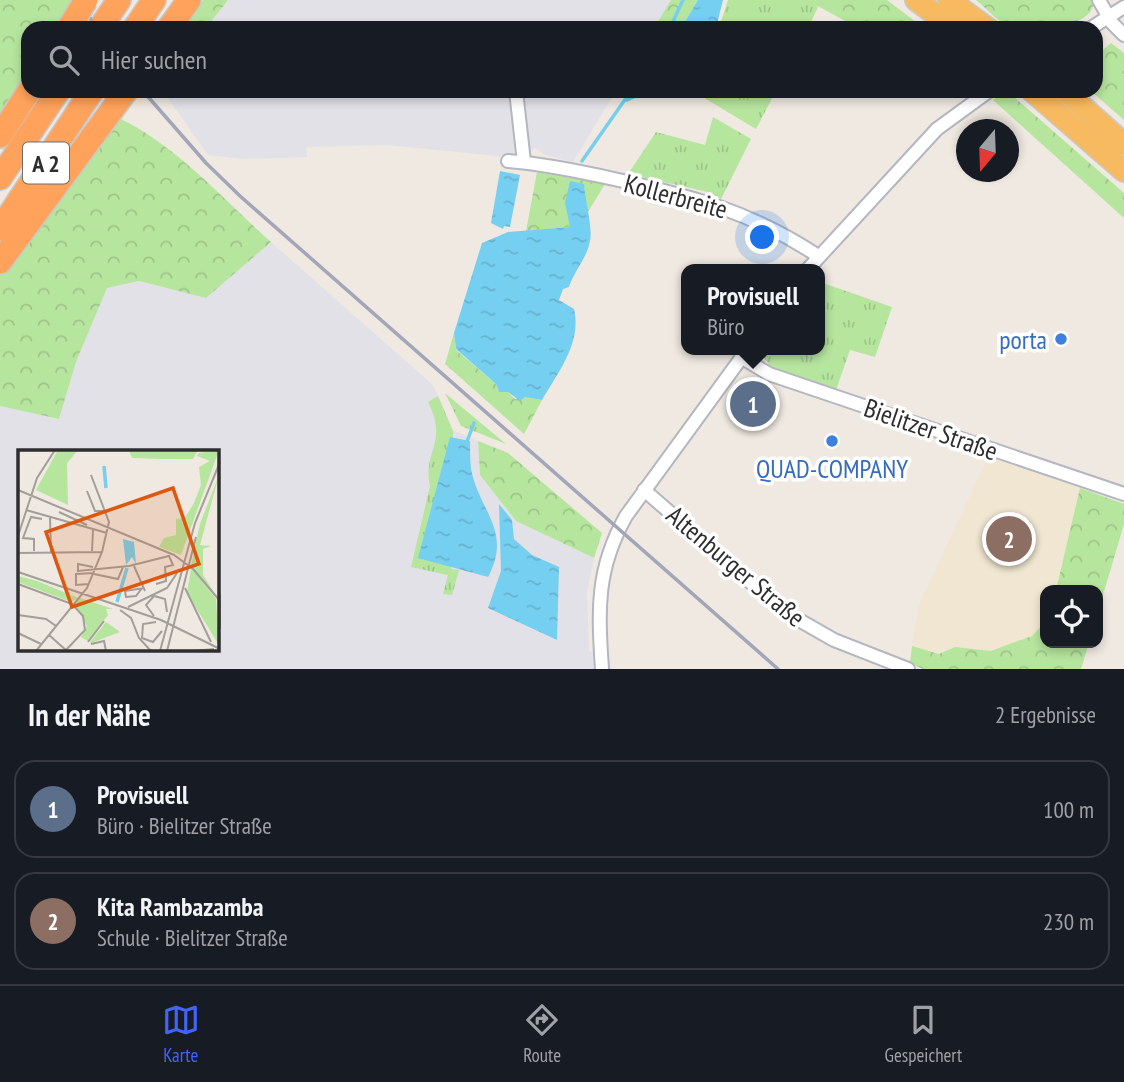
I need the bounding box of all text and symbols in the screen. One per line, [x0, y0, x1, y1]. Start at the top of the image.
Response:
search box [21, 21, 1103, 98]
icon: search [45, 41, 83, 79]
text: Hier suchen [101, 43, 207, 76]
north arrow [956, 119, 1019, 182]
road number: A 2 [23, 142, 69, 183]
street label: Kollerbreite [621, 166, 731, 226]
your location [745, 220, 779, 254]
popup [681, 264, 825, 355]
text: Provisuell [707, 279, 799, 312]
text: Büro [707, 312, 744, 341]
place label: porta [999, 323, 1047, 356]
marker: porta [1053, 331, 1069, 347]
pin: 1 [730, 378, 776, 430]
street label: Bielitzer Straße [860, 391, 1002, 467]
marker: QUAD-COMPANY [824, 433, 840, 449]
inset map [18, 450, 219, 652]
place label: QUAD-COMPANY [756, 452, 908, 485]
street label: Altenburger Straße [660, 498, 812, 634]
pin: 2 [986, 513, 1032, 565]
map controls [1040, 585, 1103, 648]
button: locate [1040, 585, 1103, 648]
text: In der Nähe [28, 695, 151, 734]
text: 2 Ergebnisse [995, 700, 1096, 729]
text: Provisuell [97, 778, 188, 811]
text: 1 [48, 795, 59, 824]
text: 100 m [1043, 795, 1094, 824]
text: Büro · Bielitzer Straße [97, 811, 272, 840]
text: Kita Rambazamba [97, 890, 263, 923]
text: 2 [48, 907, 59, 936]
text: 230 m [1043, 907, 1094, 936]
text: Schule · Bielitzer Straße [97, 923, 288, 952]
tab: Karte [162, 1001, 200, 1067]
tab: Route [523, 1001, 561, 1067]
tab: Gespeichert [885, 1001, 962, 1067]

